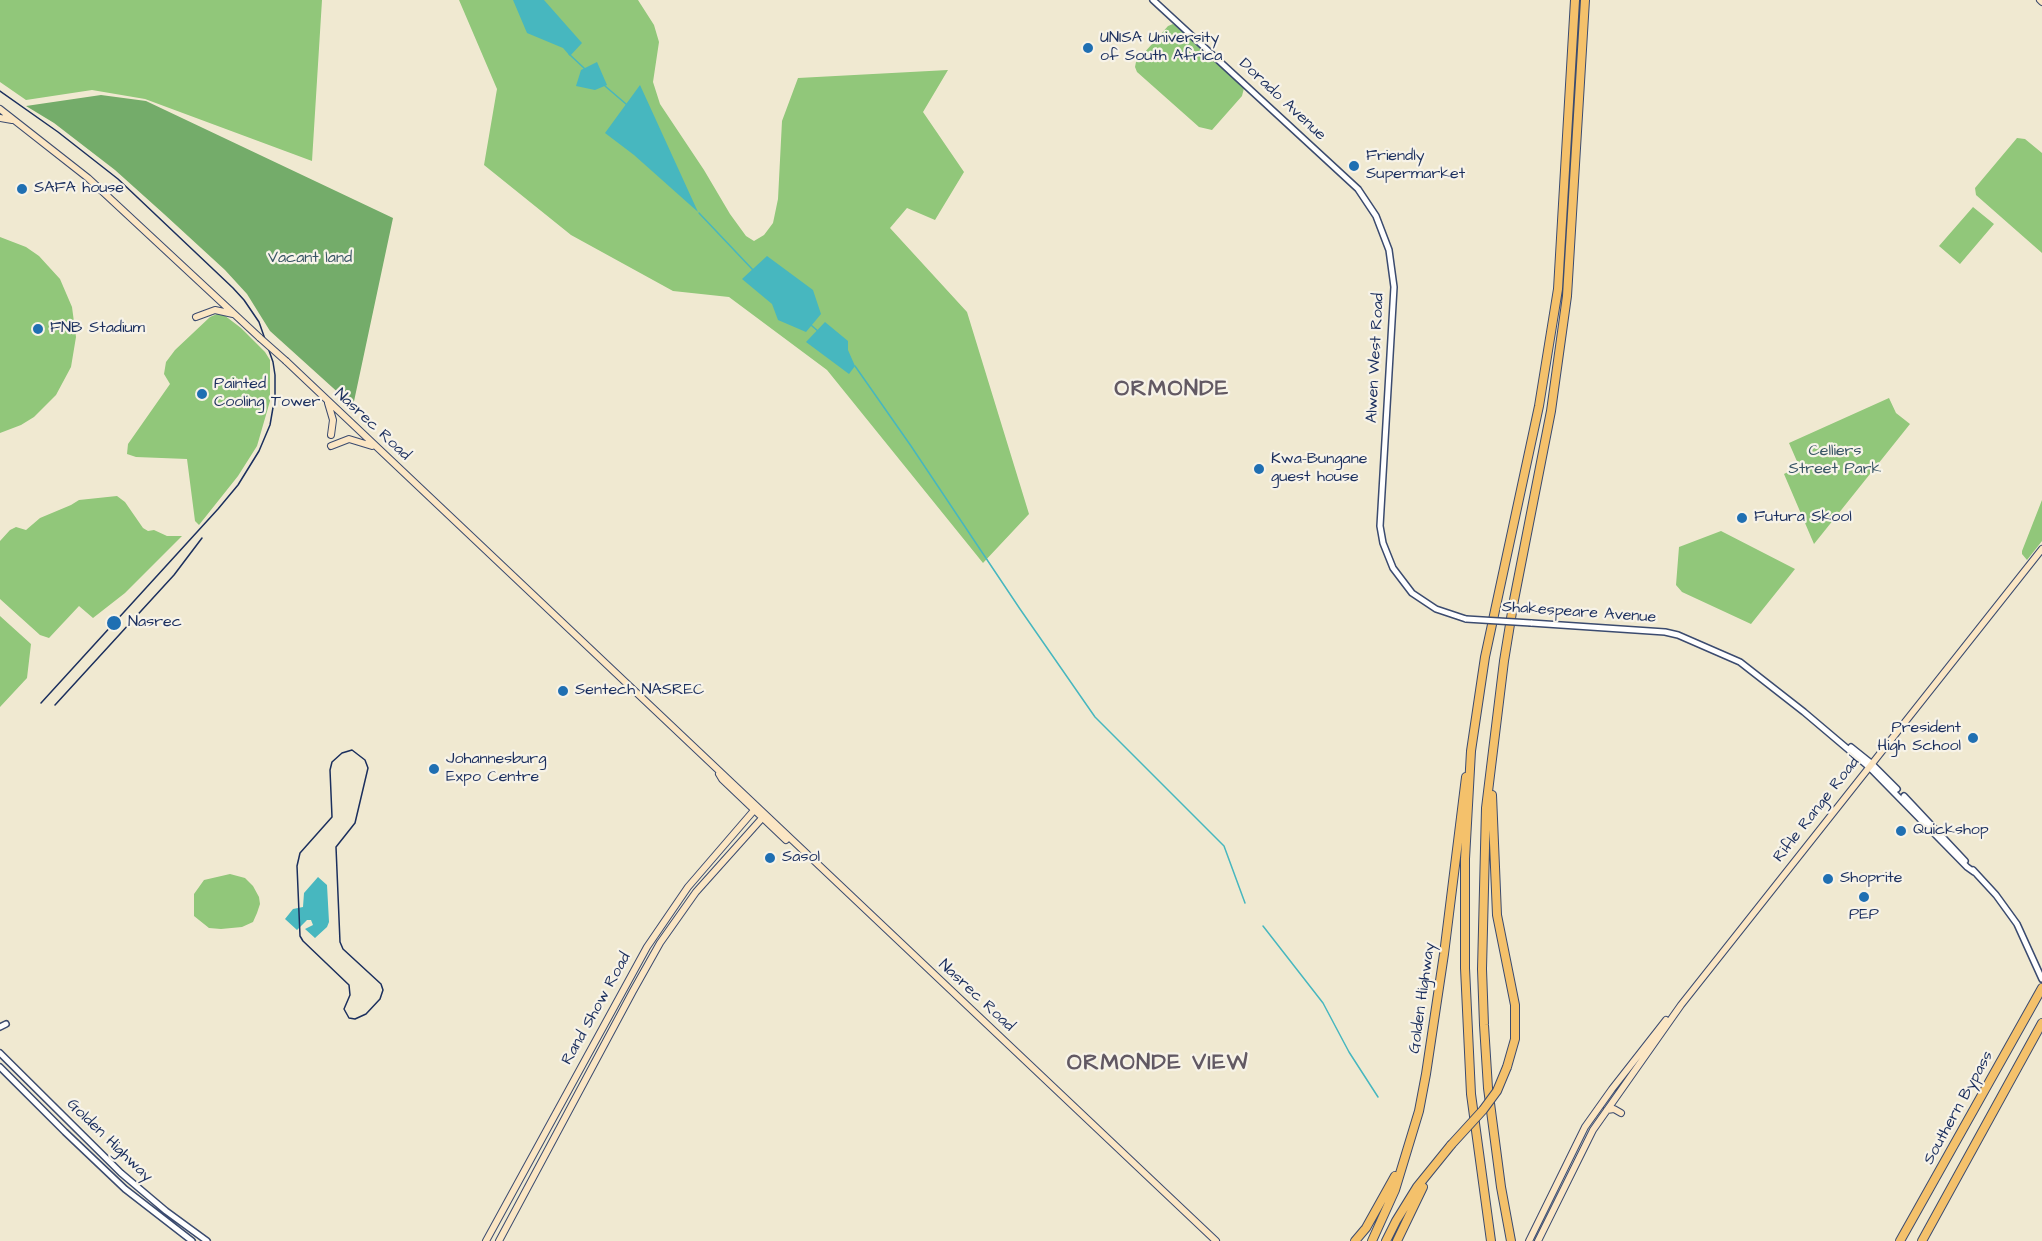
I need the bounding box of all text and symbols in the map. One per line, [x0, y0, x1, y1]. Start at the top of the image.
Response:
place label: UNISA University of South Africa [1100, 29, 1222, 67]
marker: UNISA University of South Africa [1081, 41, 1095, 55]
street label: Dorado Avenue [1235, 55, 1329, 145]
place label: Friendly Supermarket [1366, 147, 1465, 185]
marker: Friendly Supermarket [1347, 159, 1361, 173]
place label: SAFA house [34, 179, 124, 199]
marker: SAFA house [15, 182, 29, 196]
park label: Vacant land [268, 249, 352, 269]
street label: Alwen West Road [1363, 293, 1389, 423]
place label: FNB Stadium [50, 319, 145, 339]
marker: FNB Stadium [31, 322, 45, 336]
place label: Painted Cooling Tower [214, 375, 320, 413]
district label: ORMONDE [1115, 377, 1229, 403]
street label: Nasrec Road [330, 385, 414, 465]
marker: Painted Cooling Tower [195, 387, 209, 401]
park label: Celliers Street Park [1789, 442, 1881, 480]
place label: Kwa-Bungane guest house [1271, 450, 1367, 488]
marker: Kwa-Bungane guest house [1252, 462, 1266, 476]
place label: Futura Skool [1754, 508, 1852, 528]
marker: Futura Skool [1735, 511, 1749, 525]
street label: Shakespeare Avenue [1501, 598, 1657, 628]
place label: Nasrec [128, 613, 182, 633]
marker: Nasrec [105, 614, 123, 632]
place label: Sentech NASREC [575, 681, 704, 701]
marker: Sentech NASREC [556, 684, 570, 698]
place label: President High School [1877, 719, 1961, 757]
marker: President High School [1966, 731, 1980, 745]
place label: Johannesburg Expo Centre [446, 750, 546, 788]
street label: Rifle Range Road [1770, 753, 1864, 867]
marker: Johannesburg Expo Centre [427, 762, 441, 776]
place label: Quickshop [1913, 821, 1989, 841]
marker: Quickshop [1894, 824, 1908, 838]
place label: Sasol [782, 848, 820, 868]
marker: Sasol [763, 851, 777, 865]
place label: Shoprite [1840, 869, 1902, 889]
marker: Shoprite [1821, 872, 1835, 886]
marker: PEP [1857, 890, 1871, 904]
place label: PEP [1849, 906, 1879, 926]
street label: Golden Highway [1406, 941, 1440, 1055]
street label: Rand Show Road [558, 949, 636, 1069]
street label: Nasrec Road [934, 956, 1018, 1036]
street label: Southern Bypass [1920, 1048, 1998, 1168]
district label: ORMONDE VIEW [1067, 1051, 1249, 1077]
street label: Golden Highway [62, 1095, 156, 1187]

